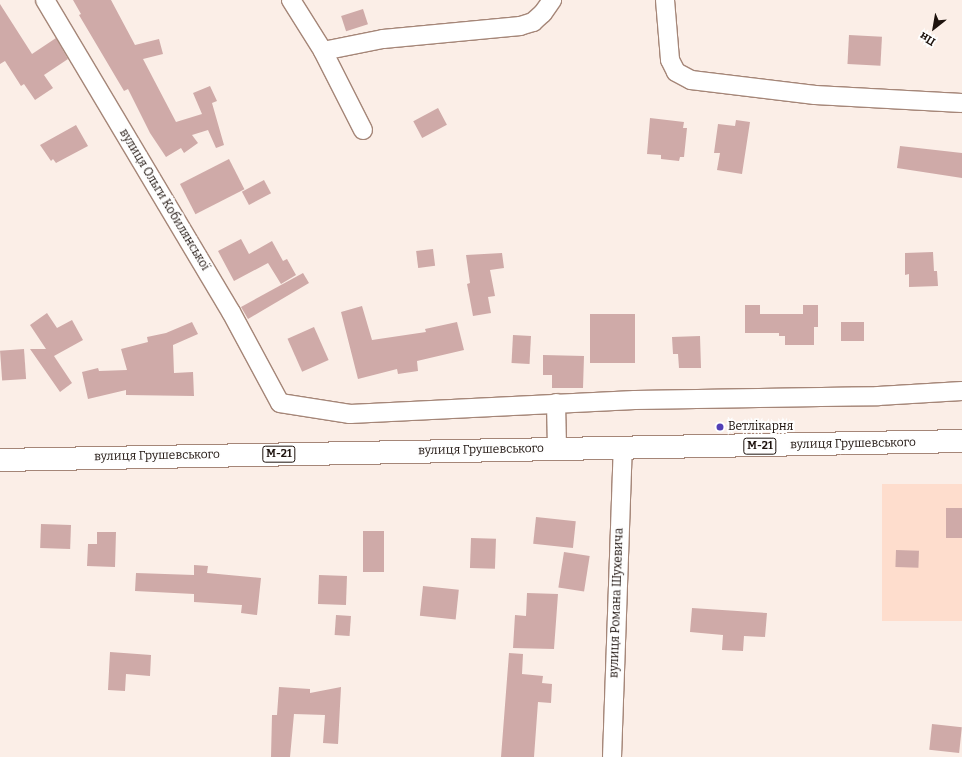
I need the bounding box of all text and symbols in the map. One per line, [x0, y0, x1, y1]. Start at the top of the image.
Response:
north arrow [914, 8, 954, 48]
text: Пн [917, 29, 938, 48]
street label: вулиця Ольги Кобилянської [116, 127, 212, 273]
place label: Ветлікарня [728, 420, 793, 434]
marker: Ветлікарня [715, 422, 725, 432]
street label: вулиця Грушевського [790, 436, 916, 452]
road number: М-21 [743, 437, 777, 455]
street label: вулиця Грушевського [418, 442, 544, 458]
road number: М-21 [262, 445, 296, 463]
street label: вулиця Грушевського [94, 448, 220, 464]
street label: вулиця Романа Шухевича [607, 528, 627, 678]

